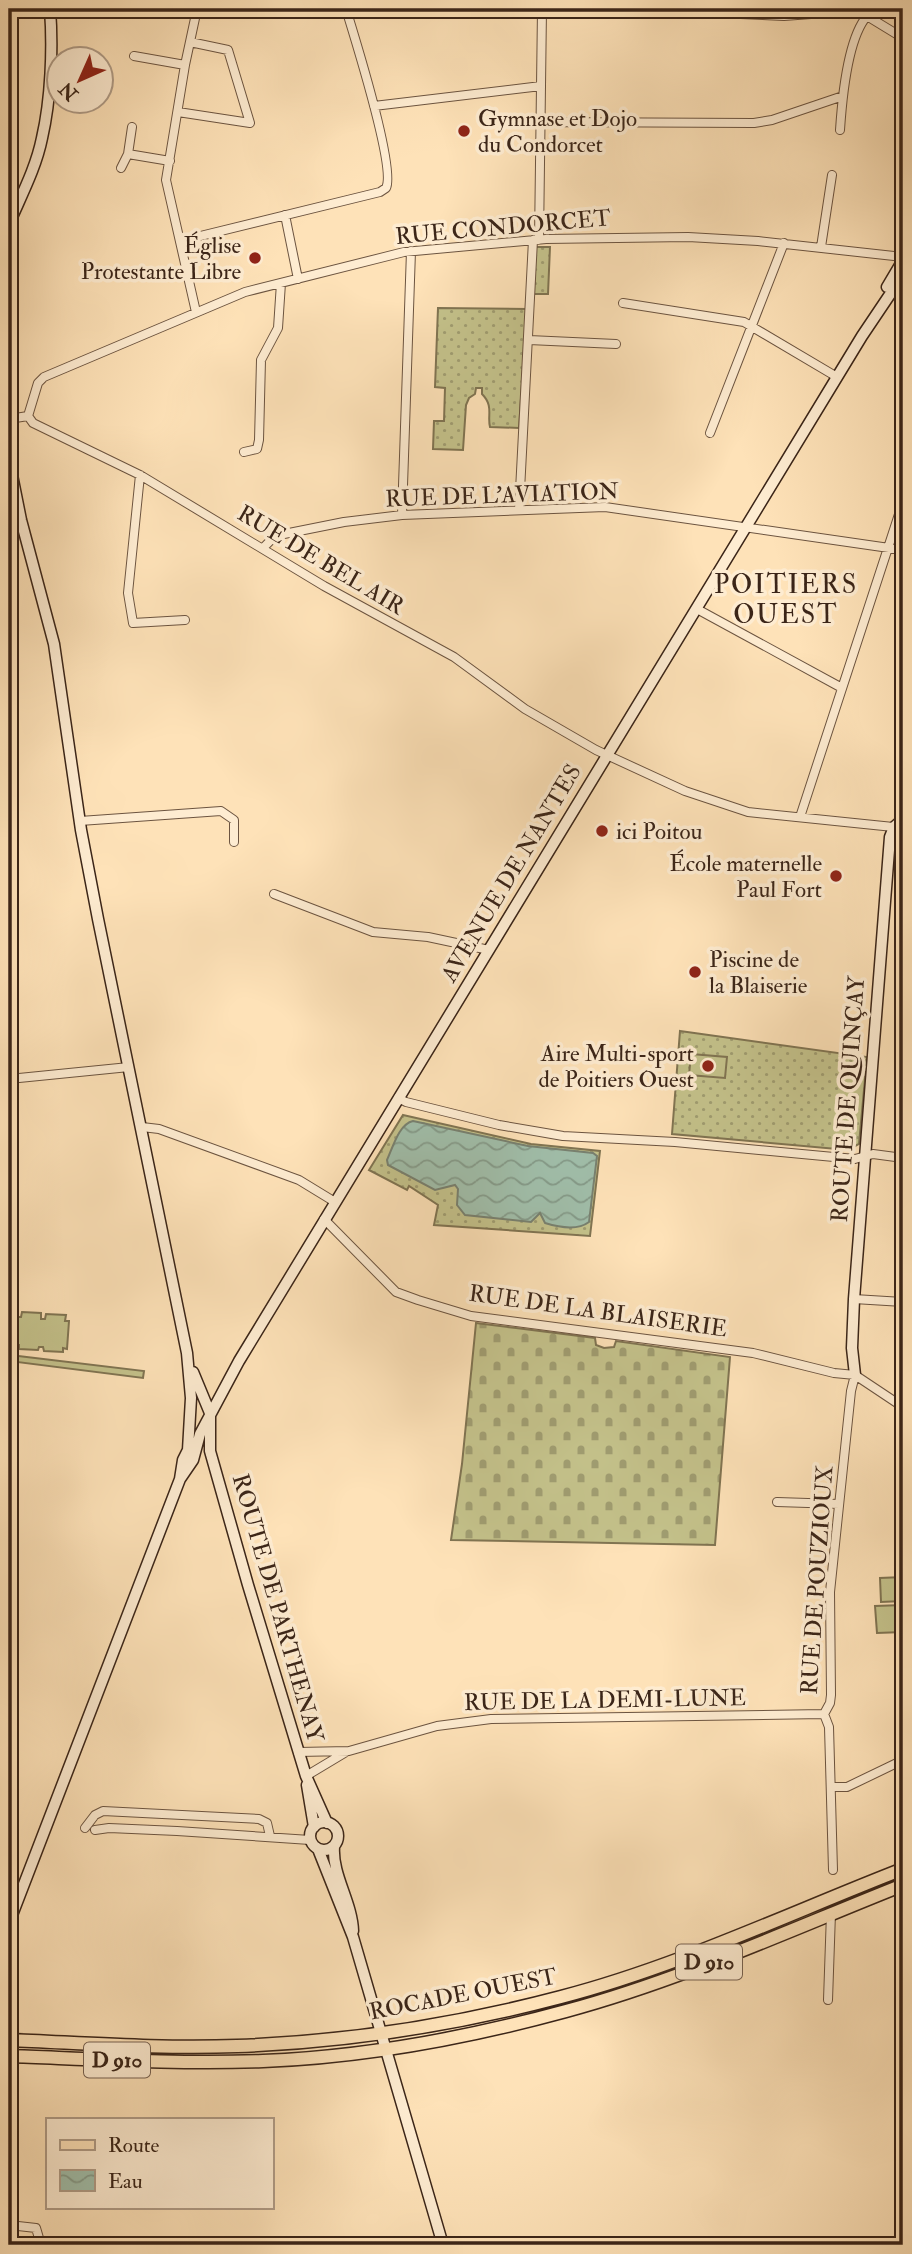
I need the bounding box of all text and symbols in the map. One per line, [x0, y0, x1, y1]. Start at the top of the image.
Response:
north arrow [46, 46, 116, 116]
text: N [53, 76, 84, 107]
place label: Gymnase et Dojo du Condorcet [478, 104, 637, 159]
marker: Gymnase et Dojo du Condorcet [456, 123, 472, 139]
street label: RUE CONDORCET [394, 203, 612, 251]
place label: Église Protestante Libre [81, 231, 241, 286]
marker: Église Protestante Libre [247, 250, 263, 266]
street label: RUE DE L'AVIATION [385, 476, 620, 514]
street label: RUE DE BEL AIR [232, 499, 410, 622]
district label: POITIERS OUEST [714, 569, 858, 631]
street label: AVENUE DE NANTES [434, 759, 588, 988]
place label: ici Poitou [616, 817, 702, 846]
marker: ici Poitou [594, 823, 610, 839]
place label: École maternelle Paul Fort [669, 849, 822, 904]
marker: École maternelle Paul Fort [828, 868, 844, 884]
place label: Piscine de la Blaiserie [709, 945, 808, 1000]
marker: Piscine de la Blaiserie [687, 964, 703, 980]
street label: ROUTE DE QUINÇAY [825, 974, 871, 1223]
place label: Aire Multi-sport de Poitiers Ouest [538, 1039, 694, 1094]
marker: Aire Multi-sport de Poitiers Ouest [700, 1058, 716, 1074]
street label: RUE DE LA BLAISERIE [467, 1279, 729, 1343]
street label: RUE DE POUZIOUX [795, 1464, 839, 1696]
street label: ROUTE DE PARTHENAY [226, 1470, 331, 1747]
street label: RUE DE LA DEMI-LUNE [464, 1683, 746, 1717]
road number: D 910 [676, 1944, 742, 1980]
street label: ROCADE OUEST [367, 1962, 559, 2026]
road number: D 910 [84, 2042, 150, 2078]
legend [46, 2118, 273, 2208]
text: Route [108, 2132, 160, 2159]
text: Eau [108, 2168, 143, 2195]

